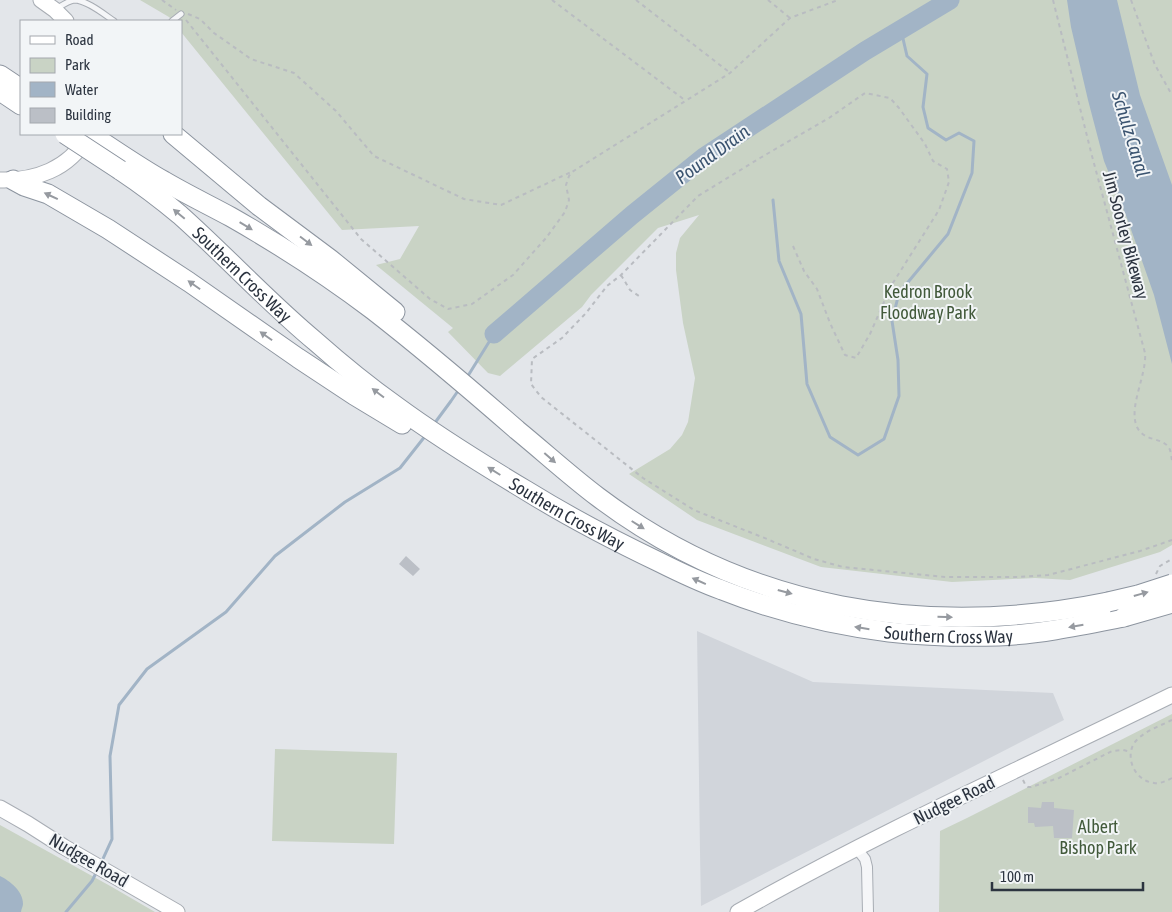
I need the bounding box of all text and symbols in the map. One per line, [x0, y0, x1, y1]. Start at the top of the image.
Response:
legend [20, 20, 182, 135]
text: Road [65, 31, 94, 48]
text: Park [65, 56, 90, 73]
text: Water [65, 81, 98, 98]
water label: Schulz Canal [1107, 88, 1154, 179]
text: Building [65, 106, 111, 123]
water label: Pound Drain [671, 120, 753, 188]
street label: Jim Soorley Bikeway [1099, 168, 1153, 302]
one-way arrow [43, 192, 58, 200]
one-way arrow [172, 209, 185, 220]
street label: Southern Cross Way [189, 222, 296, 326]
one-way arrow [239, 222, 252, 231]
one-way arrow [299, 236, 312, 247]
one-way arrow [188, 280, 201, 290]
park label: Kedron Brook Floodway Park [880, 281, 976, 323]
one-way arrow [259, 331, 273, 341]
one-way arrow [372, 387, 385, 398]
one-way arrow [544, 452, 556, 463]
one-way arrow [488, 467, 501, 476]
street label: Southern Cross Way [506, 473, 628, 554]
one-way arrow [631, 520, 645, 530]
one-way arrow [692, 576, 706, 584]
one-way arrow [778, 588, 793, 596]
one-way arrow [1133, 589, 1148, 597]
one-way arrow [938, 613, 954, 621]
street label: Southern Cross Way [883, 621, 1014, 647]
one-way arrow [1068, 622, 1084, 630]
one-way arrow [854, 623, 870, 631]
street label: Nudgee Road [910, 771, 998, 829]
park label: Albert Bishop Park [1059, 816, 1137, 858]
street label: Nudgee Road [46, 829, 132, 891]
scale bar [992, 860, 1143, 892]
text: 100 m [1000, 868, 1034, 885]

